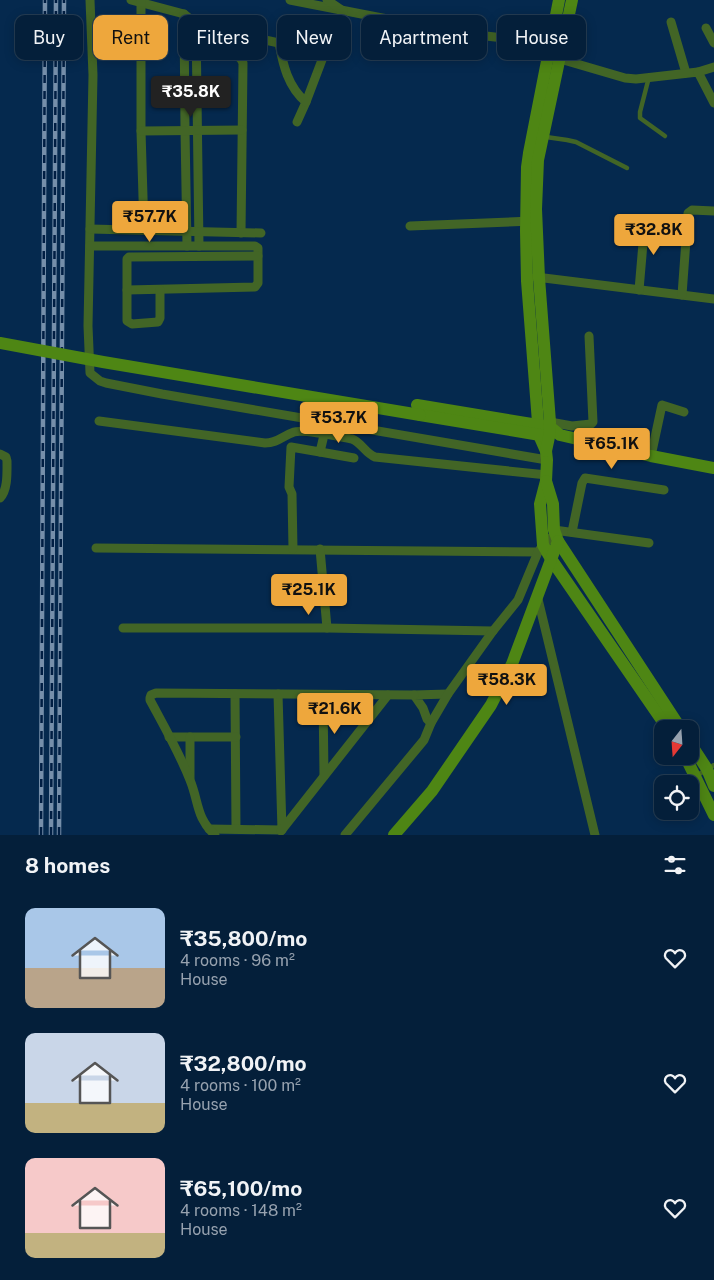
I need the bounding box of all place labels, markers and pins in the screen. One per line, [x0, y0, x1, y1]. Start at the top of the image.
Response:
pin: ₹35.8K [150, 76, 232, 118]
pin: ₹57.7K [109, 200, 191, 243]
pin: ₹32.8K [613, 214, 695, 256]
pin: ₹53.7K [298, 402, 380, 444]
pin: ₹65.1K [571, 428, 653, 470]
pin: ₹25.1K [268, 574, 350, 616]
pin: ₹58.3K [466, 664, 548, 706]
pin: ₹21.6K [294, 692, 376, 735]

